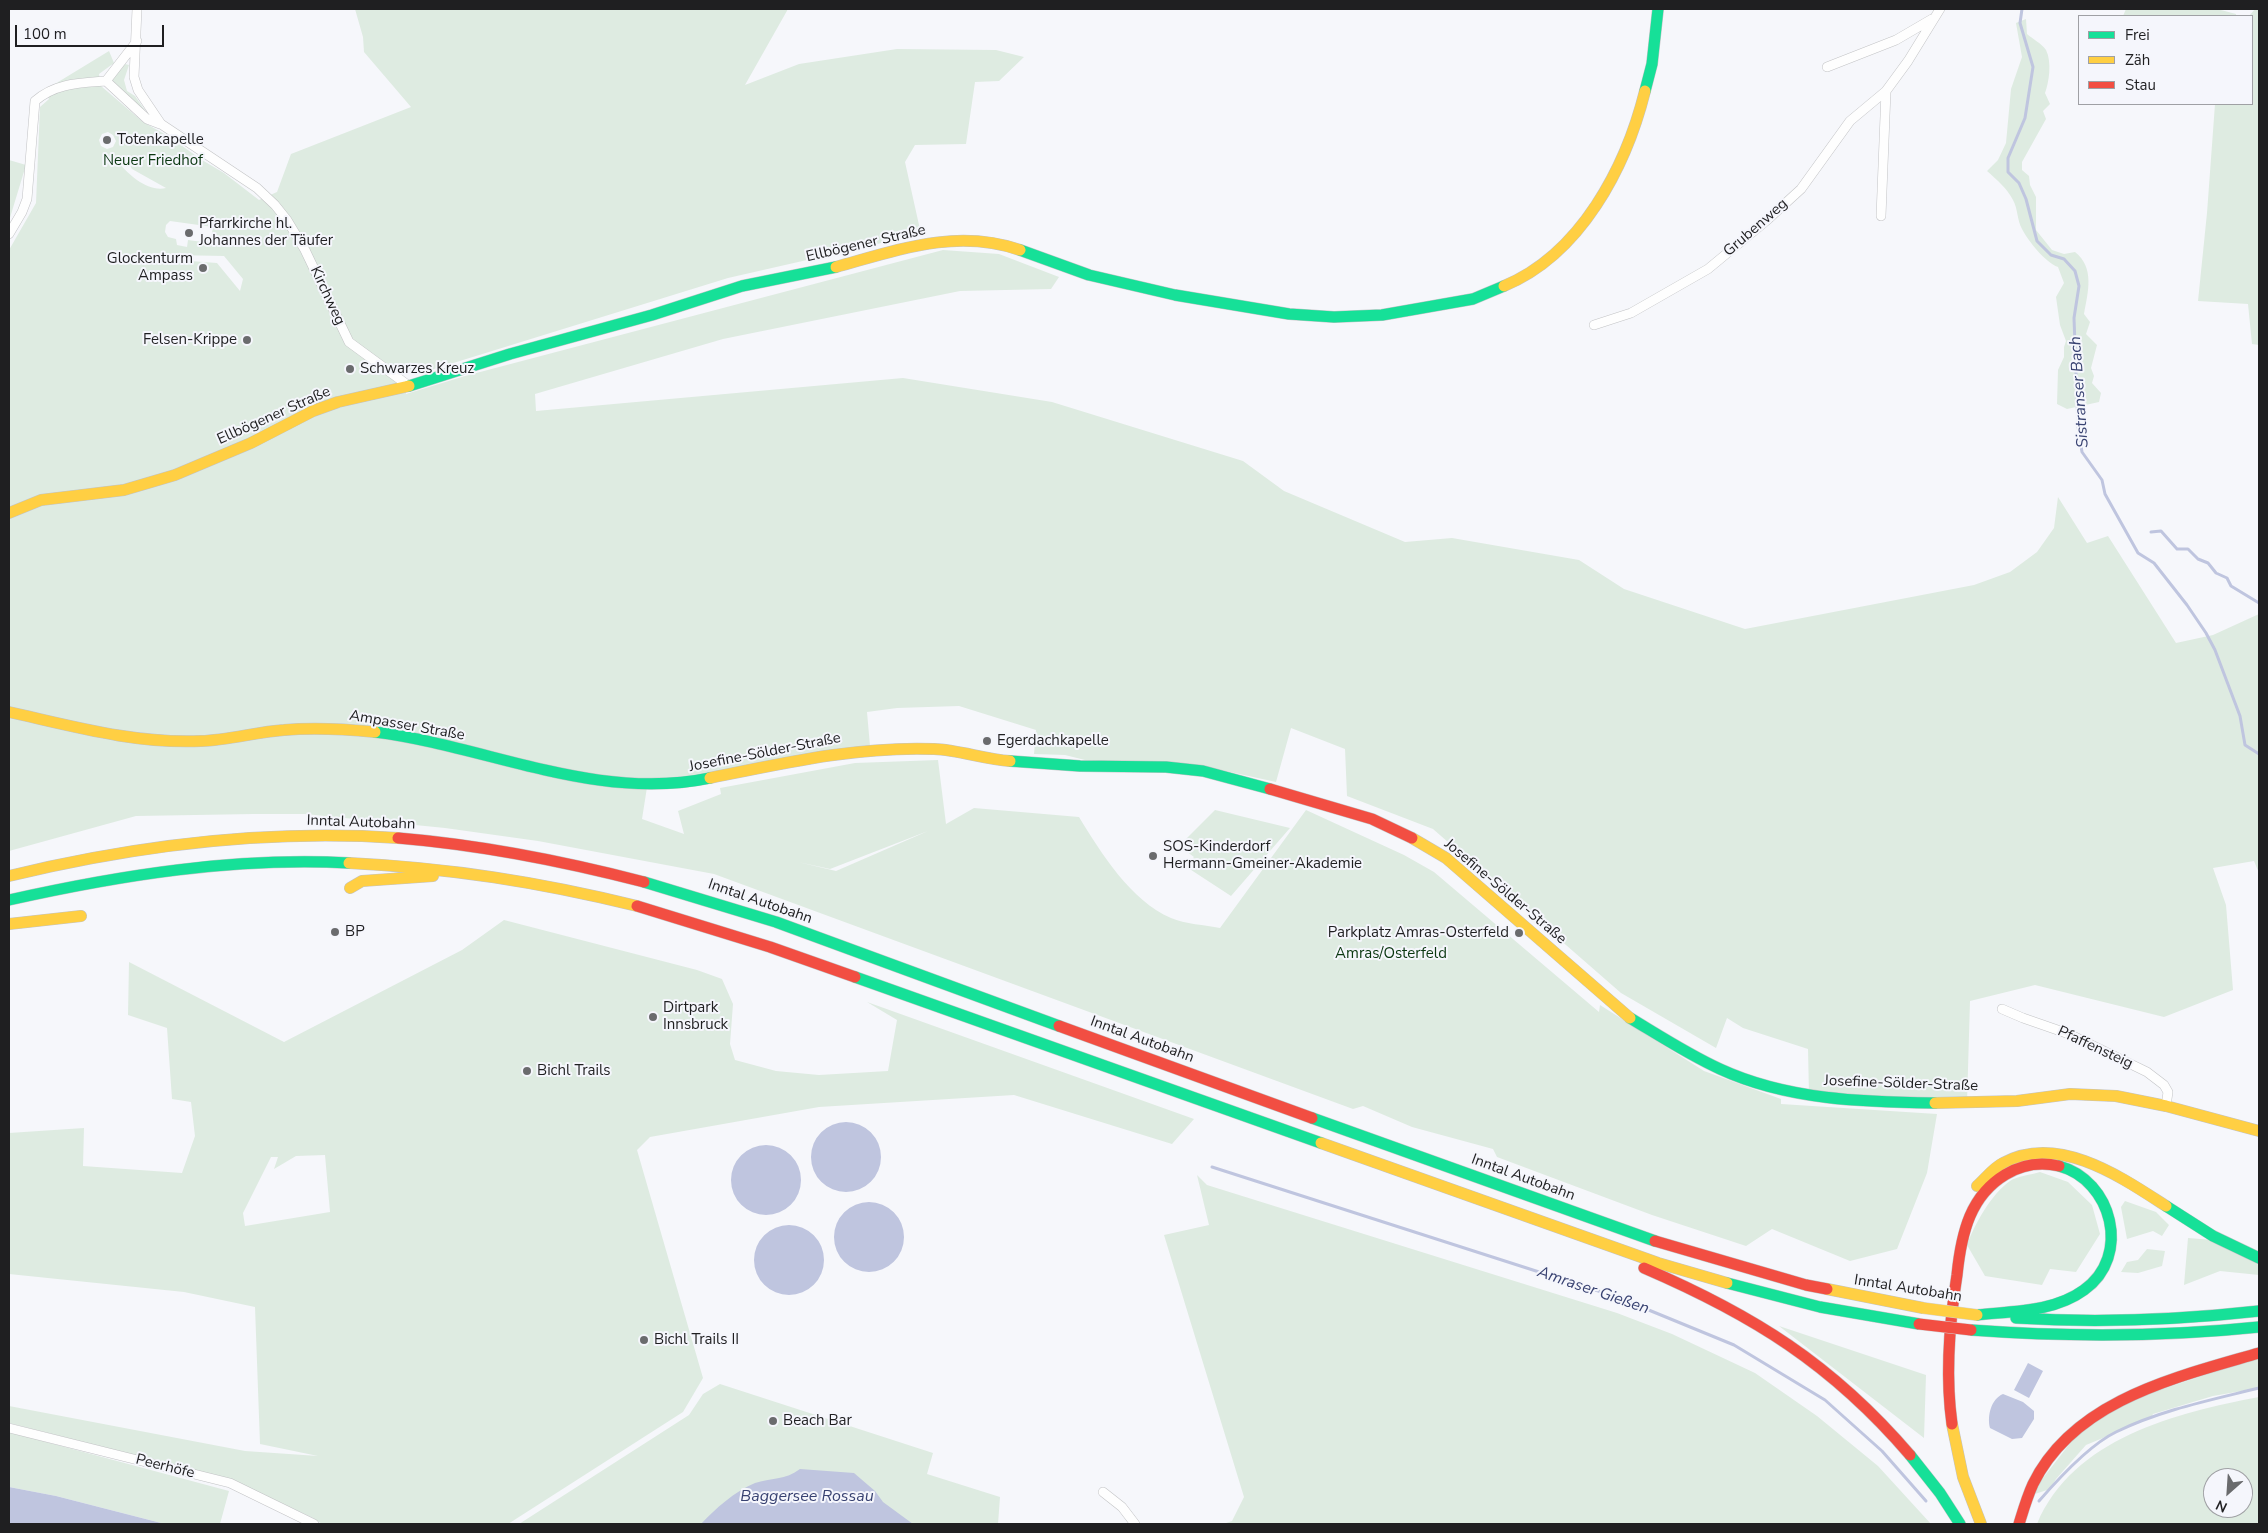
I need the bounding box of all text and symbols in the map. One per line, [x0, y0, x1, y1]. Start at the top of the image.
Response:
scale bar [18, 15, 166, 47]
legend [2078, 15, 2253, 105]
text: 100 m [23, 24, 67, 44]
text: Frei [2125, 25, 2150, 45]
text: Zäh [2125, 50, 2150, 70]
text: Stau [2125, 75, 2156, 95]
place label: Totenkapelle [117, 131, 204, 149]
marker: Totenkapelle [101, 134, 113, 146]
park label: Neuer Friedhof [103, 152, 203, 170]
street label: Grubenweg [1720, 195, 1792, 261]
place label: Pfarrkirche hl. Johannes der Täufer [199, 215, 333, 250]
street label: Ellbögener Straße [804, 221, 928, 267]
marker: Pfarrkirche hl. Johannes der Täufer [183, 227, 195, 239]
place label: Glockenturm Ampass [107, 250, 193, 285]
marker: Glockenturm Ampass [197, 262, 209, 274]
street label: Kirchweg [306, 264, 348, 328]
place label: Felsen-Krippe [143, 331, 237, 349]
marker: Felsen-Krippe [241, 334, 253, 346]
water label: Sistranser Bach [2067, 336, 2093, 448]
place label: Schwarzes Kreuz [360, 360, 474, 378]
marker: Schwarzes Kreuz [344, 363, 356, 375]
street label: Ellbögener Straße [215, 383, 333, 449]
street label: Ampasser Straße [348, 707, 466, 745]
street label: Josefine-Sölder-Straße [688, 729, 842, 777]
place label: Egerdachkapelle [997, 732, 1109, 750]
marker: Egerdachkapelle [981, 735, 993, 747]
street label: Inntal Autobahn [306, 812, 416, 834]
street label: Josefine-Sölder-Straße [1440, 836, 1570, 948]
place label: SOS-Kinderdorf Hermann-Gmeiner-Akademie [1163, 838, 1362, 873]
marker: SOS-Kinderdorf Hermann-Gmeiner-Akademie [1147, 850, 1159, 862]
street label: Inntal Autobahn [706, 876, 814, 928]
place label: BP [345, 923, 365, 941]
place label: Parkplatz Amras-Osterfeld [1328, 924, 1509, 942]
marker: BP [329, 926, 341, 938]
marker: Parkplatz Amras-Osterfeld [1513, 927, 1525, 939]
park label: Amras/Osterfeld [1335, 945, 1447, 963]
place label: Dirtpark Innsbruck [663, 999, 728, 1034]
marker: Dirtpark Innsbruck [647, 1011, 659, 1023]
street label: Inntal Autobahn [1088, 1013, 1196, 1067]
street label: Pfaffensteig [2055, 1023, 2135, 1073]
place label: Bichl Trails [537, 1062, 611, 1080]
marker: Bichl Trails [521, 1065, 533, 1077]
street label: Josefine-Sölder-Straße [1824, 1072, 1978, 1096]
street label: Inntal Autobahn [1469, 1151, 1577, 1205]
water label: Amraser Gießen [1535, 1263, 1651, 1319]
street label: Inntal Autobahn [1853, 1272, 1963, 1306]
place label: Bichl Trails II [654, 1331, 739, 1349]
marker: Bichl Trails II [638, 1334, 650, 1346]
place label: Beach Bar [783, 1412, 852, 1430]
marker: Beach Bar [767, 1415, 779, 1427]
street label: Peerhöfe [134, 1451, 196, 1483]
north arrow [2203, 1468, 2253, 1518]
water label: Baggersee Rossau [740, 1487, 874, 1507]
text: N [2213, 1495, 2231, 1517]

